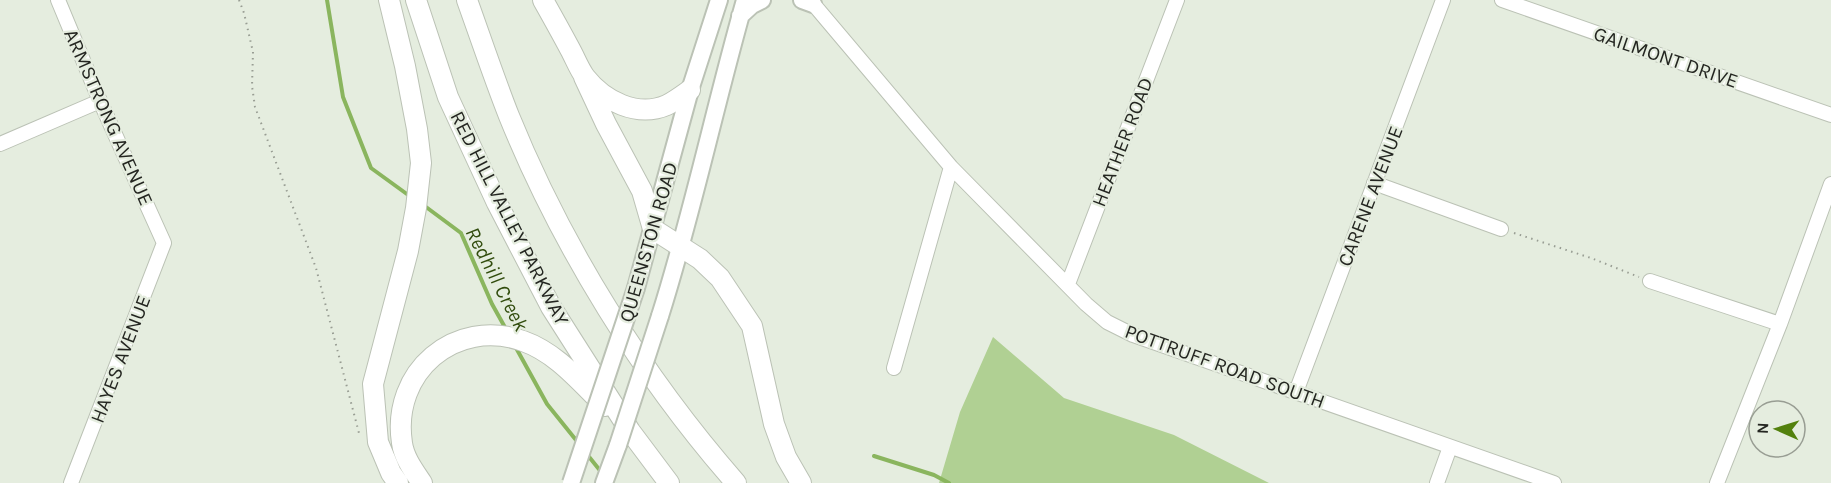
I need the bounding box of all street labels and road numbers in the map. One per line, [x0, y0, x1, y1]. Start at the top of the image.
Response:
street label: GAILMONT DRIVE [1591, 22, 1741, 93]
street label: ARMSTRONG AVENUE [59, 25, 158, 209]
street label: HEATHER ROAD [1087, 74, 1158, 210]
street label: RED HILL VALLEY PARKWAY [446, 107, 574, 329]
street label: CARENE AVENUE [1333, 123, 1408, 270]
street label: QUEENSTON ROAD [615, 159, 682, 325]
street label: HAYES AVENUE [86, 292, 155, 426]
street label: POTTRUFF ROAD SOUTH [1122, 320, 1328, 413]

